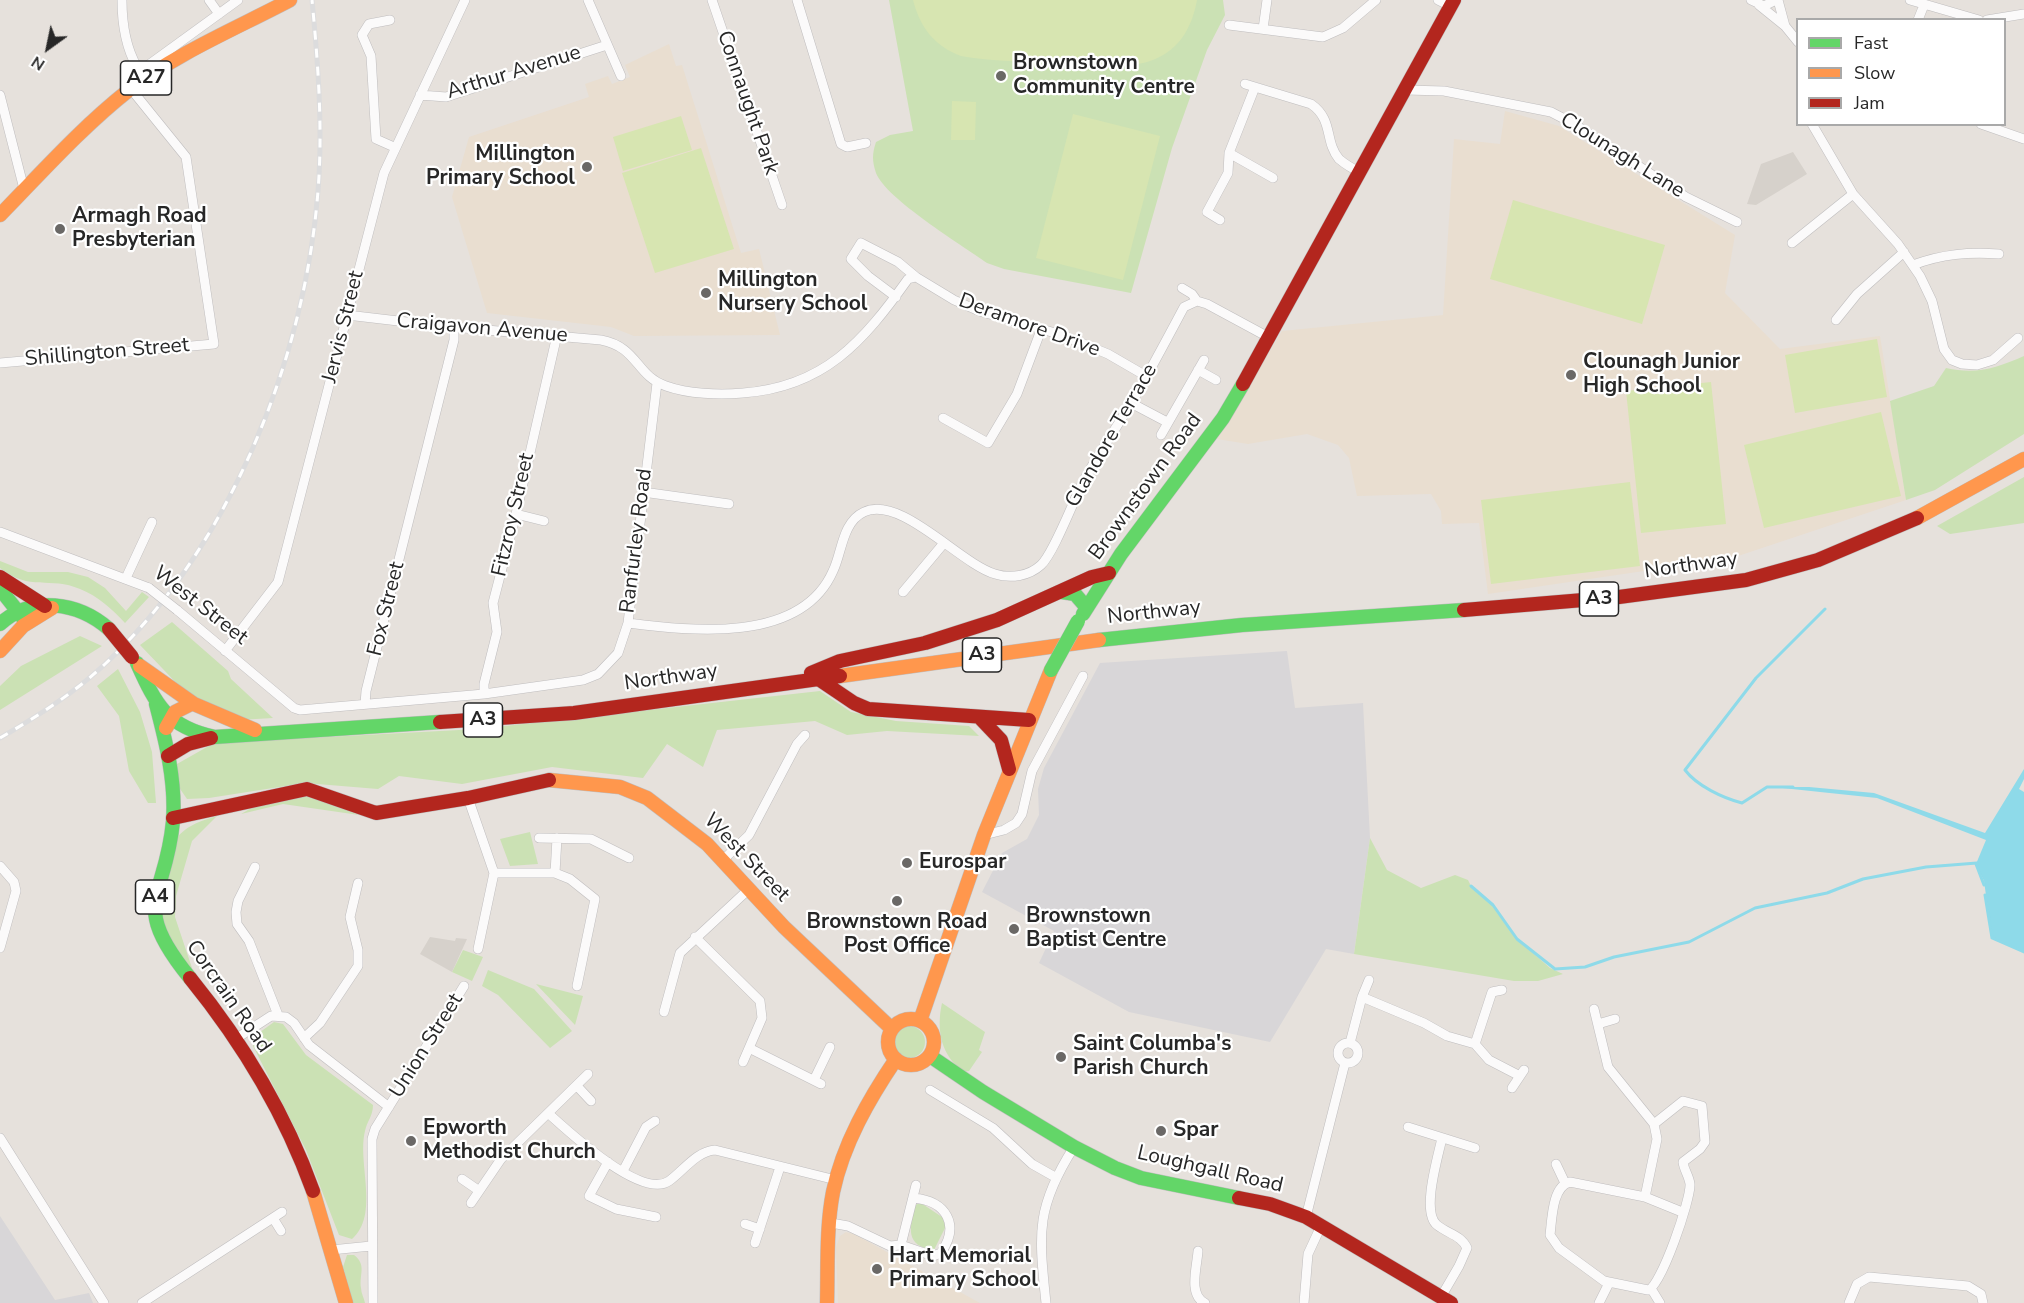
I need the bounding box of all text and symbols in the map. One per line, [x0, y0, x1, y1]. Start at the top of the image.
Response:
north arrow [18, 18, 78, 78]
legend [1796, 18, 2006, 126]
street label: Connaught Park [711, 28, 783, 178]
text: Fast [1854, 31, 1888, 55]
street label: Arthur Avenue [444, 41, 584, 105]
text: N [27, 51, 49, 76]
place label: Brownstown Community Centre [1013, 51, 1195, 101]
road number: A27 [120, 61, 172, 95]
text: Slow [1854, 61, 1895, 85]
marker: Brownstown Community Centre [994, 69, 1008, 83]
text: Jam [1854, 91, 1885, 115]
street label: Clounagh Lane [1555, 108, 1689, 204]
place label: Millington Primary School [426, 142, 575, 192]
marker: Millington Primary School [580, 160, 594, 174]
place label: Armagh Road Presbyterian [72, 204, 207, 254]
marker: Armagh Road Presbyterian [53, 222, 67, 236]
street label: Jervis Street [318, 268, 370, 386]
place label: Millington Nursery School [718, 268, 868, 318]
marker: Millington Nursery School [699, 286, 713, 300]
street label: Deramore Drive [955, 289, 1103, 363]
street label: Craigavon Avenue [395, 309, 569, 349]
street label: Shillington Street [24, 333, 190, 373]
place label: Clounagh Junior High School [1583, 350, 1740, 400]
street label: Glandore Terrace [1061, 360, 1163, 512]
marker: Clounagh Junior High School [1564, 368, 1578, 382]
street label: Brownstown Road [1084, 409, 1208, 565]
street label: Fitzroy Street [488, 451, 540, 579]
street label: Ranfurley Road [616, 467, 658, 615]
street label: Northway [1643, 547, 1739, 585]
street label: Fox Street [363, 559, 411, 659]
street label: West Street [148, 561, 252, 651]
road number: A3 [1580, 582, 1618, 616]
street label: Northway [1106, 596, 1202, 630]
road number: A3 [962, 638, 1002, 672]
street label: Northway [623, 659, 719, 697]
road number: A3 [464, 703, 502, 737]
street label: West Street [698, 809, 794, 907]
place label: Eurospar [919, 850, 1006, 876]
marker: Eurospar [900, 856, 914, 870]
road number: A4 [136, 880, 174, 914]
marker: Brownstown Road Post Office [890, 894, 904, 908]
place label: Brownstown Baptist Centre [1026, 904, 1166, 954]
place label: Brownstown Road Post Office [807, 910, 987, 960]
marker: Brownstown Baptist Centre [1007, 922, 1021, 936]
street label: Corcrain Road [180, 936, 276, 1058]
street label: Union Street [385, 989, 469, 1103]
place label: Saint Columba's Parish Church [1073, 1032, 1231, 1082]
marker: Saint Columba's Parish Church [1054, 1050, 1068, 1064]
place label: Epworth Methodist Church [423, 1116, 596, 1166]
place label: Spar [1173, 1118, 1219, 1144]
marker: Spar [1154, 1124, 1168, 1138]
marker: Epworth Methodist Church [404, 1134, 418, 1148]
street label: Loughgall Road [1135, 1141, 1285, 1199]
place label: Hart Memorial Primary School [889, 1244, 1038, 1294]
marker: Hart Memorial Primary School [870, 1262, 884, 1276]

